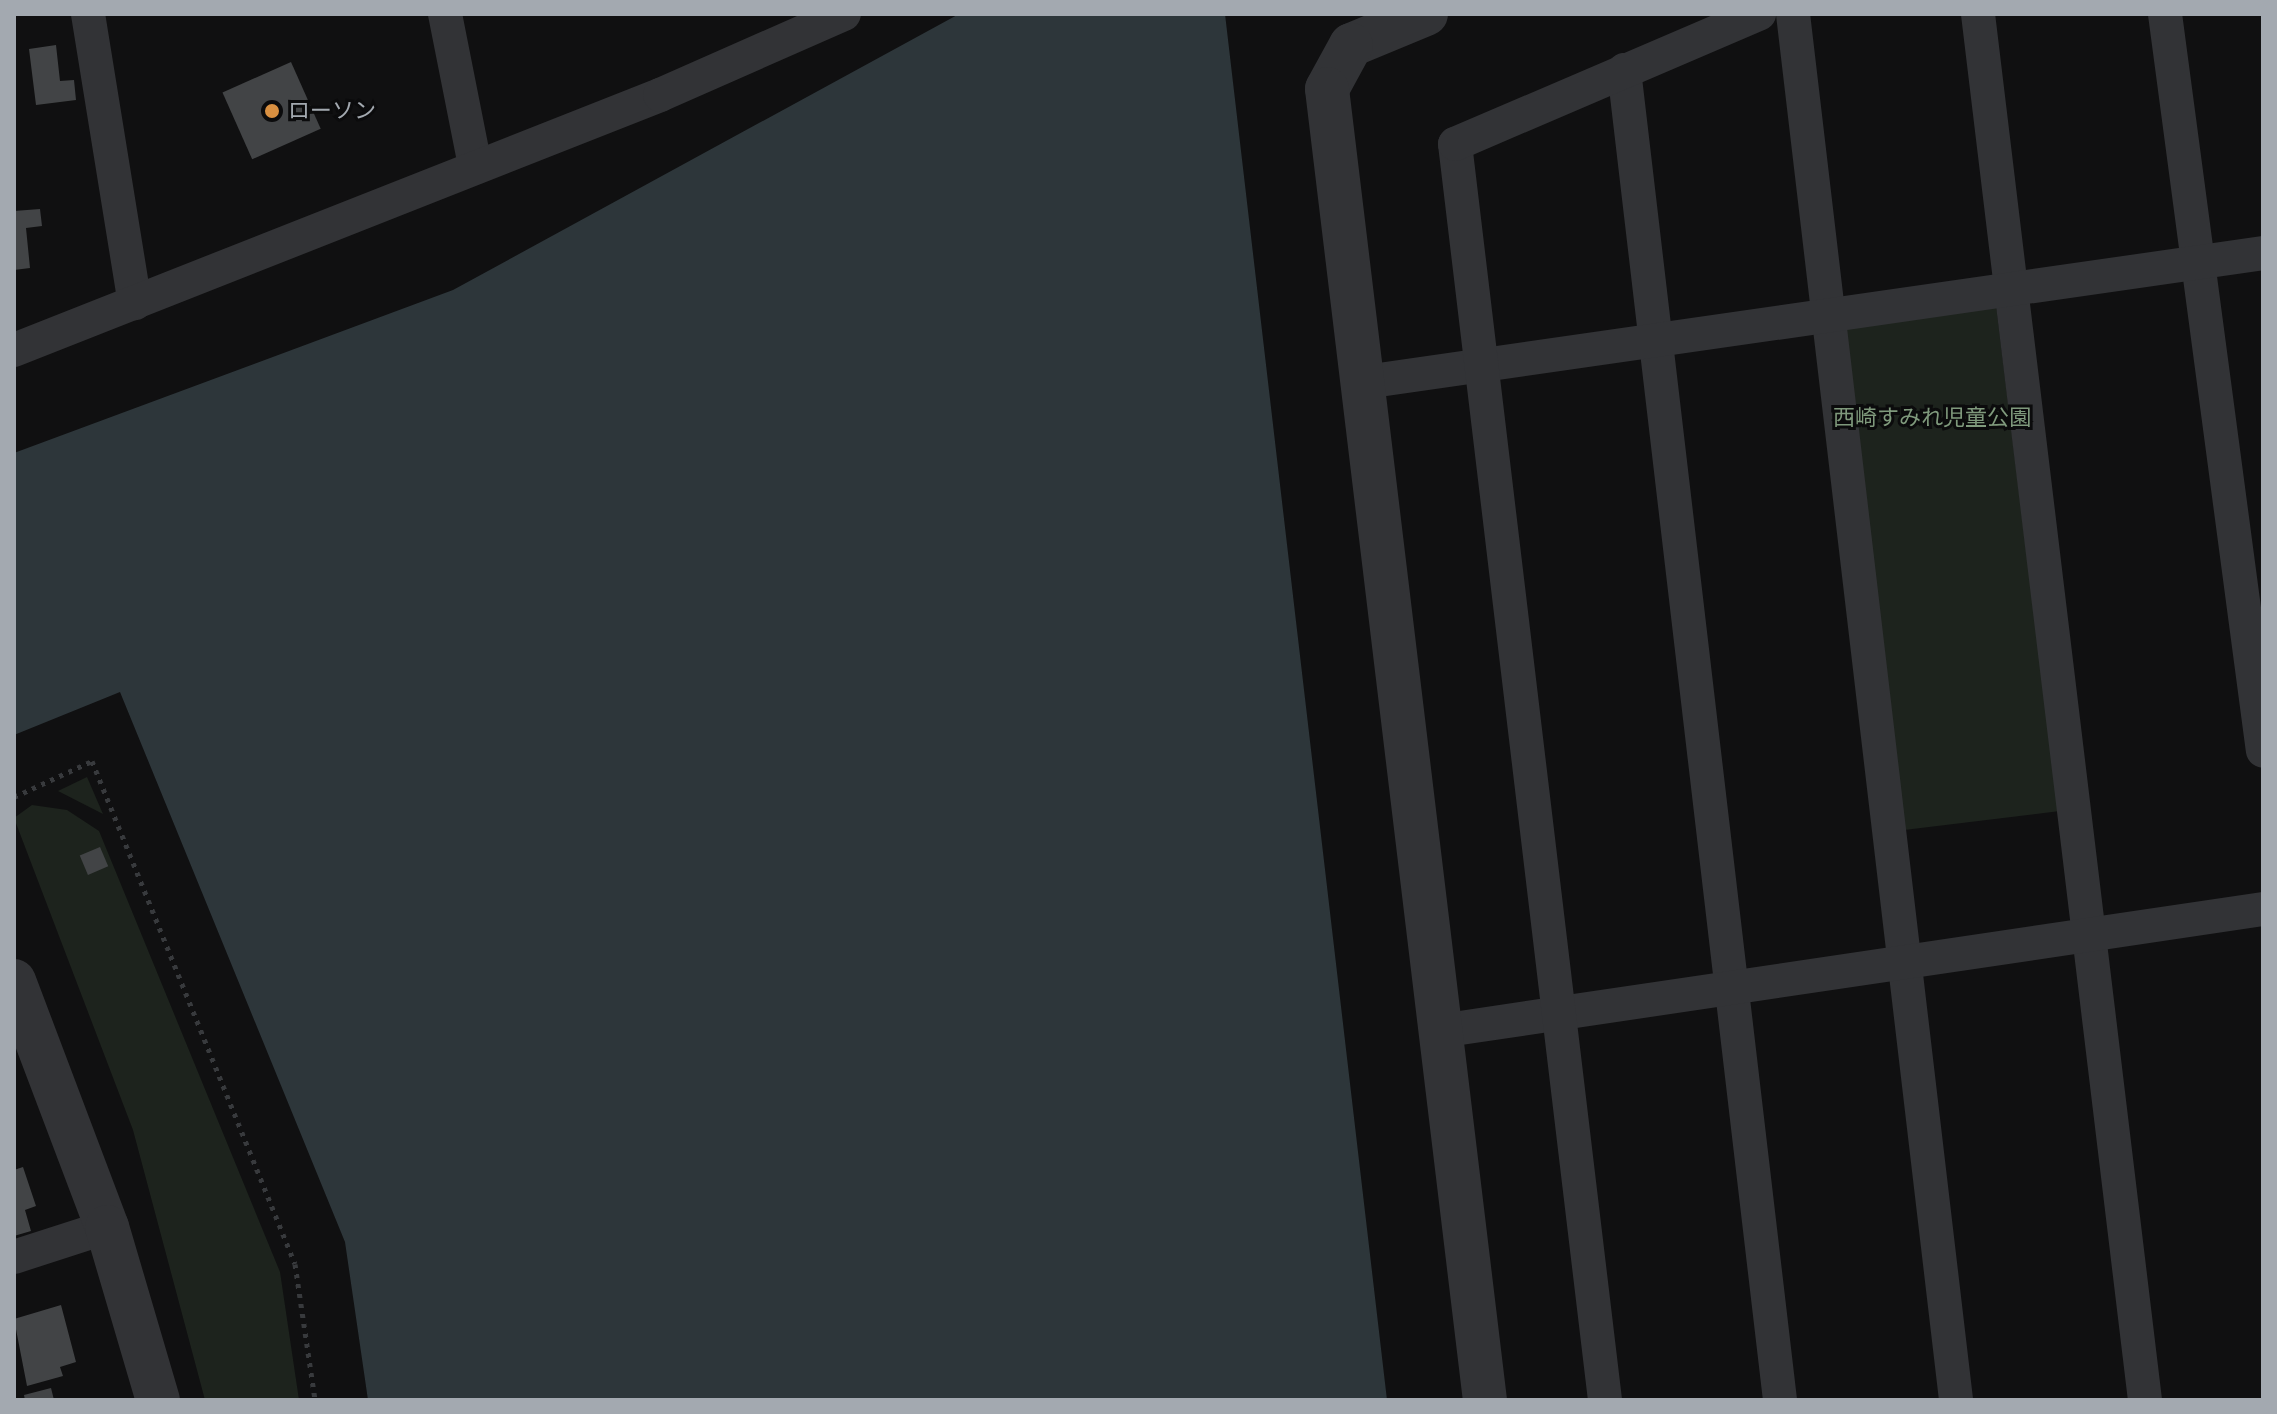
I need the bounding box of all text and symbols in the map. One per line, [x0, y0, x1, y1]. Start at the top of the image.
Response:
place label: ローソン [288, 98, 376, 124]
marker: ローソン [263, 102, 281, 120]
park label: 西崎すみれ児童公園 [1833, 405, 2031, 431]

